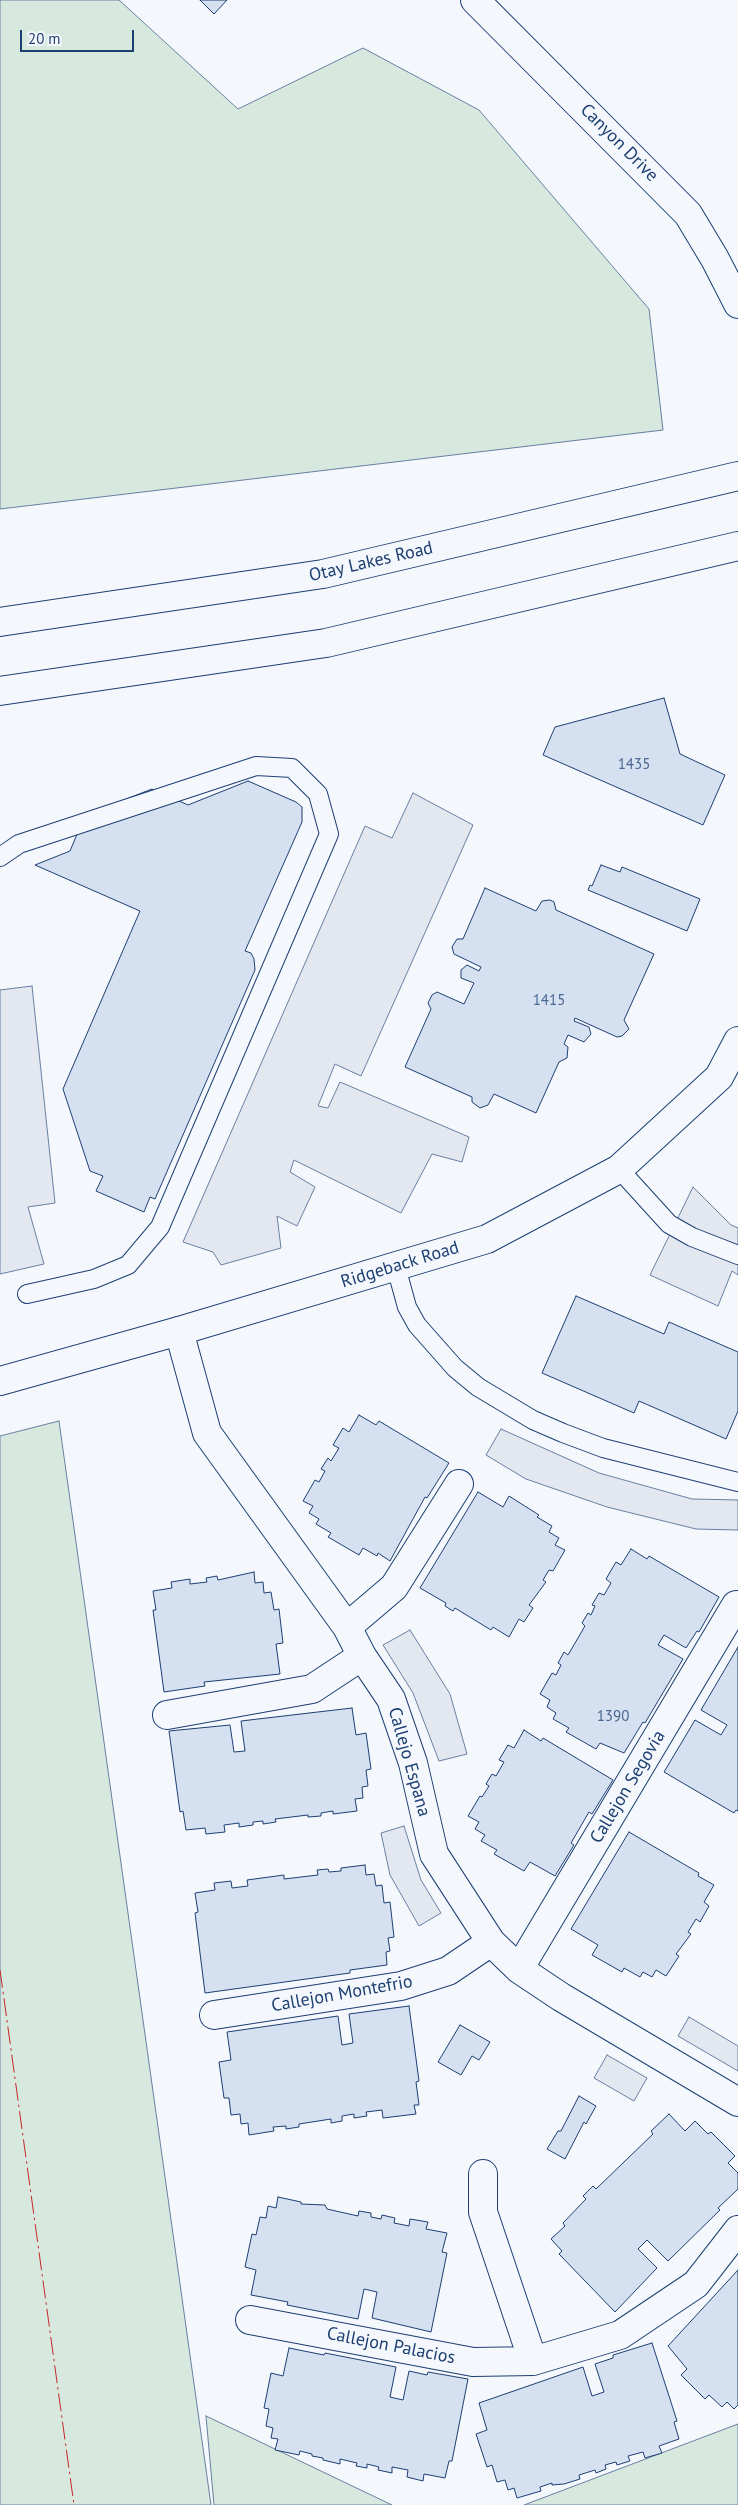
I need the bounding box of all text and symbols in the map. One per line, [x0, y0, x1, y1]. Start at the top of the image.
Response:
scale bar [22, 20, 136, 52]
text: 20 m [28, 29, 61, 48]
street label: Canyon Drive [575, 99, 663, 187]
street label: Otay Lakes Road [307, 537, 435, 587]
house number: 1435 [618, 756, 650, 774]
house number: 1415 [533, 992, 565, 1010]
street label: Ridgeback Road [338, 1237, 462, 1293]
street label: Callejo Espana [383, 1705, 435, 1819]
house number: 1390 [597, 1708, 629, 1726]
street label: Callejon Segovia [586, 1727, 670, 1847]
street label: Callejon Montefrio [270, 1971, 414, 2017]
street label: Callejon Palacios [325, 2323, 457, 2369]

